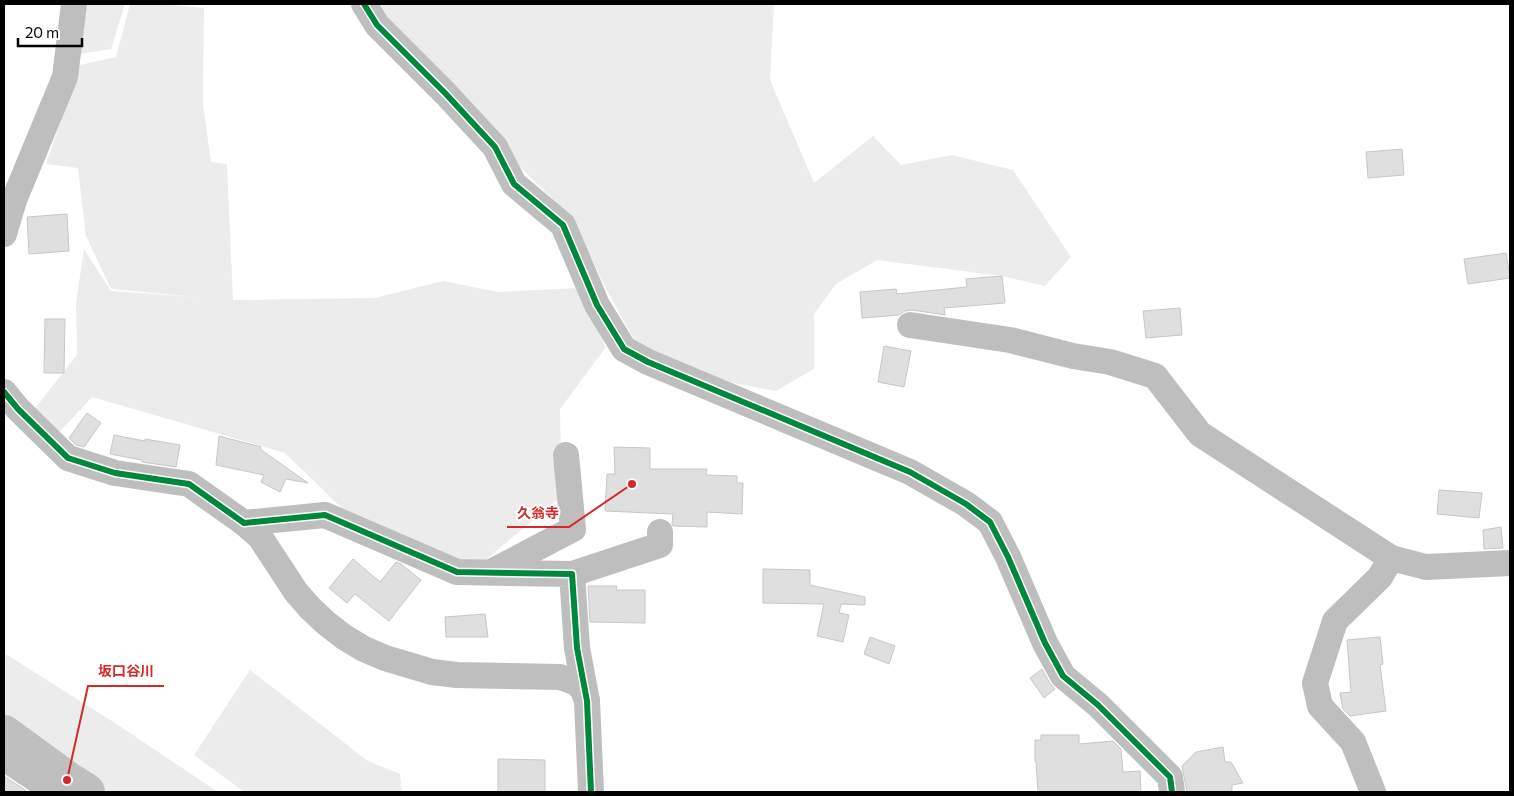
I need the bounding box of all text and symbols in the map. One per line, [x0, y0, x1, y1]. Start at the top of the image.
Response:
scale bar [18, 15, 81, 47]
text: 20 m [25, 23, 59, 41]
callout: 久翁寺 [507, 498, 569, 527]
text: 久翁寺 [517, 504, 559, 521]
callout: 坂口谷川 [88, 657, 164, 686]
text: 坂口谷川 [98, 662, 154, 679]

